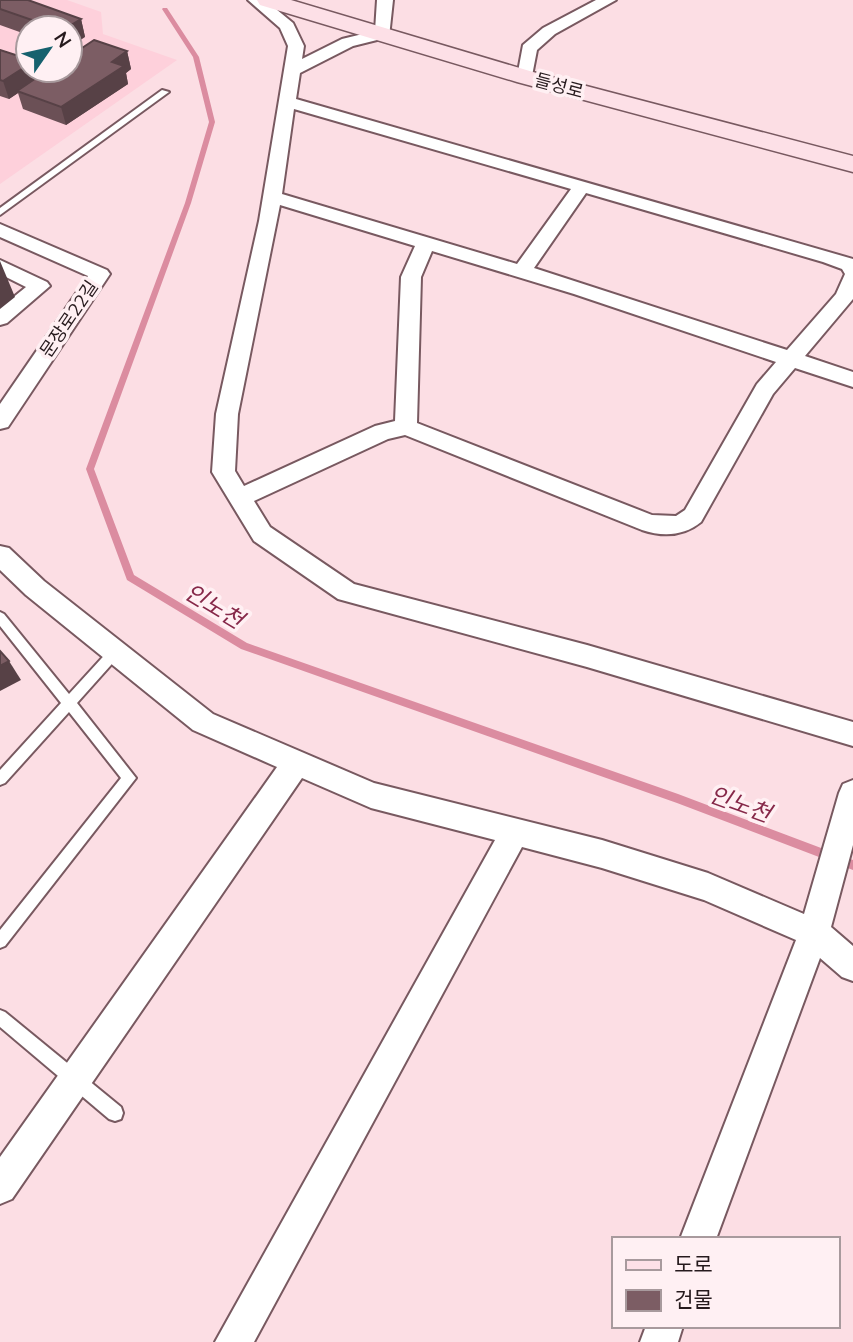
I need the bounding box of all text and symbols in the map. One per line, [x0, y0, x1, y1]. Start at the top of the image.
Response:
north arrow [14, 14, 84, 84]
text: N [48, 27, 77, 53]
street label: 들성로 [532, 68, 586, 104]
street label: 문장로22길 [34, 276, 104, 362]
water label: 인노천 [179, 577, 251, 638]
water label: 인노천 [705, 779, 778, 831]
legend [612, 1237, 839, 1328]
text: 도로 [674, 1251, 713, 1279]
text: 건물 [674, 1286, 713, 1314]

